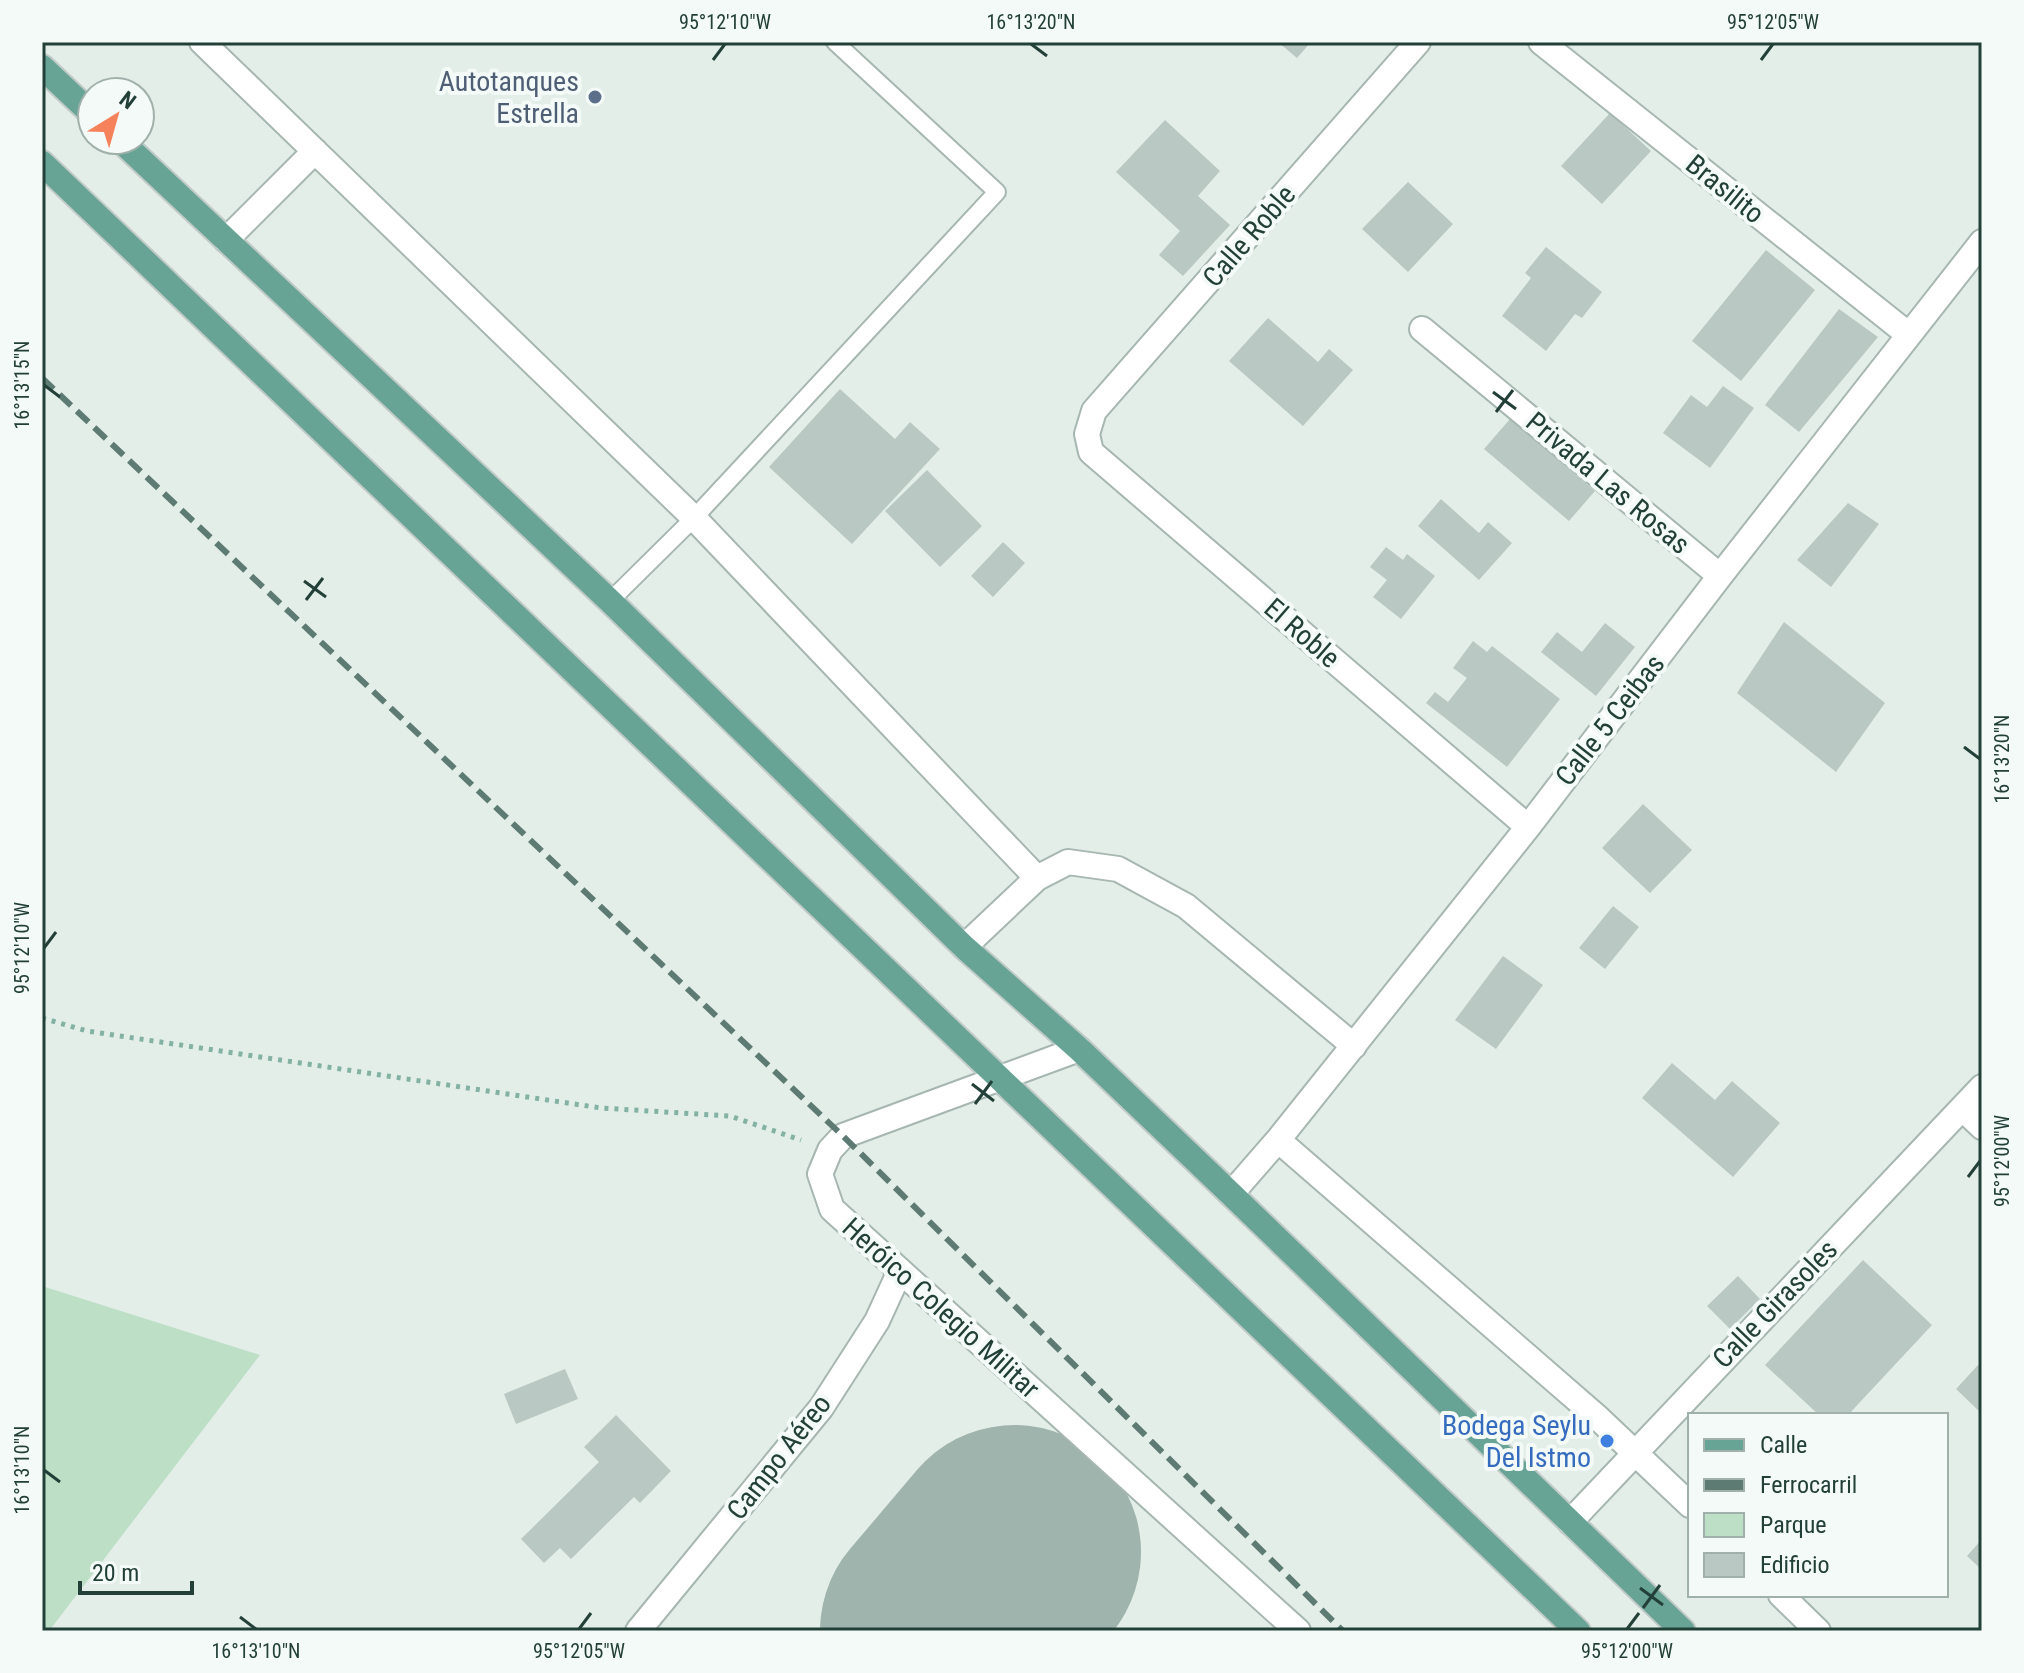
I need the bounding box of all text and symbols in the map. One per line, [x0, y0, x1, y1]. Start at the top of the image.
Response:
text: 95°12'10"W [679, 10, 771, 34]
text: 16°13'20"N [986, 10, 1076, 34]
text: 95°12'05"W [1727, 10, 1819, 34]
place label: Autotanques Estrella [439, 65, 579, 130]
north arrow [76, 76, 156, 156]
text: N [115, 86, 141, 114]
marker: Autotanques Estrella [586, 88, 604, 106]
street label: Brasilito [1679, 148, 1771, 230]
street label: Calle Roble [1196, 178, 1302, 294]
text: 16°13'15"N [10, 340, 34, 430]
street label: Privada Las Rosas [1520, 405, 1696, 561]
street label: El Roble [1258, 591, 1346, 675]
street label: Calle 5 Ceibas [1549, 648, 1671, 792]
text: 16°13'20"N [1990, 714, 2014, 804]
text: 95°12'10"W [10, 902, 34, 994]
text: 95°12'00"W [1990, 1115, 2014, 1207]
street label: Heróico Colegio Militar [836, 1211, 1046, 1405]
street label: Calle Girasoles [1706, 1233, 1844, 1375]
street label: Campo Aéreo [720, 1388, 838, 1526]
place label: Bodega Seylu Del Istmo [1442, 1409, 1591, 1474]
legend [1688, 1413, 1948, 1597]
text: 16°13'10"N [10, 1425, 34, 1515]
text: Calle [1760, 1431, 1807, 1459]
marker: Bodega Seylu Del Istmo [1598, 1432, 1616, 1450]
text: Ferrocarril [1760, 1471, 1857, 1499]
text: Parque [1760, 1511, 1827, 1539]
scale bar [80, 1545, 192, 1595]
text: Edificio [1760, 1551, 1830, 1579]
text: 20 m [92, 1559, 139, 1587]
text: 16°13'10"N [211, 1639, 301, 1663]
text: 95°12'05"W [533, 1639, 625, 1663]
text: 95°12'00"W [1581, 1639, 1673, 1663]

